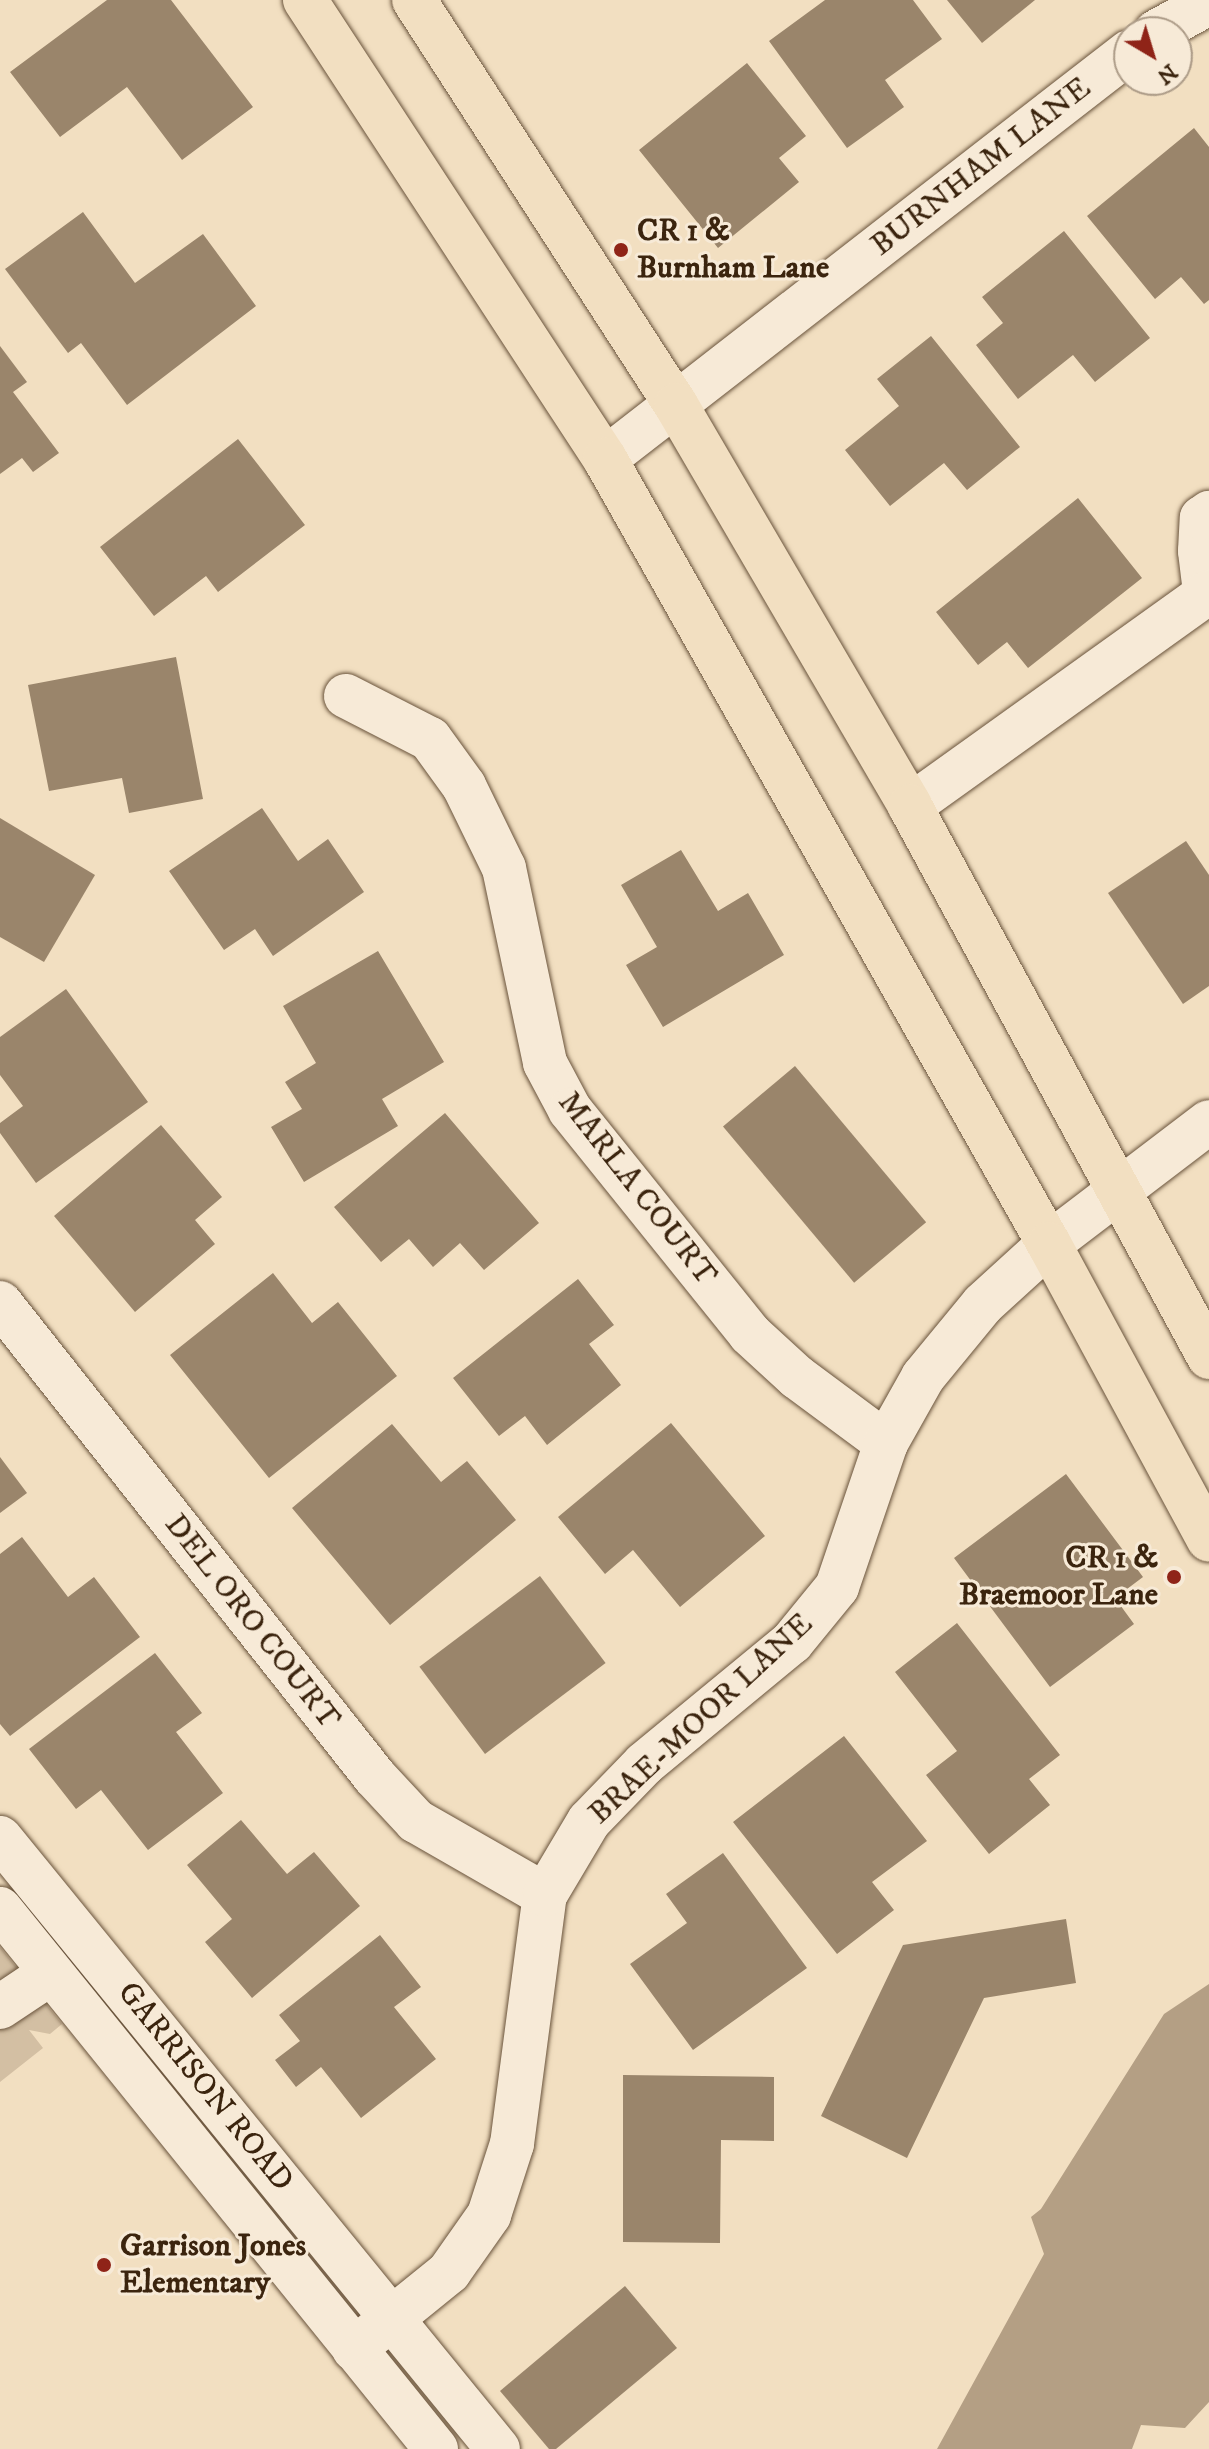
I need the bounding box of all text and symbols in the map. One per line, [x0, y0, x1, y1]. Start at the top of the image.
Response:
north arrow [1113, 16, 1193, 96]
text: N [1151, 58, 1182, 90]
street label: BURNHAM LANE [863, 69, 1099, 265]
place label: CR 1 & Burnham Lane [637, 213, 829, 288]
marker: CR 1 & Burnham Lane [612, 241, 630, 259]
street label: MARLA COURT [549, 1084, 725, 1294]
street label: DEL ORO COURT [156, 1507, 348, 1737]
place label: CR 1 & Braemoor Lane [959, 1540, 1158, 1615]
marker: CR 1 & Braemoor Lane [1165, 1568, 1183, 1586]
street label: BRAE-MOOR LANE [581, 1605, 821, 1833]
street label: GARRISON ROAD [109, 1975, 301, 2199]
place label: Garrison Jones Elementary [120, 2228, 306, 2303]
marker: Garrison Jones Elementary [95, 2256, 113, 2274]

